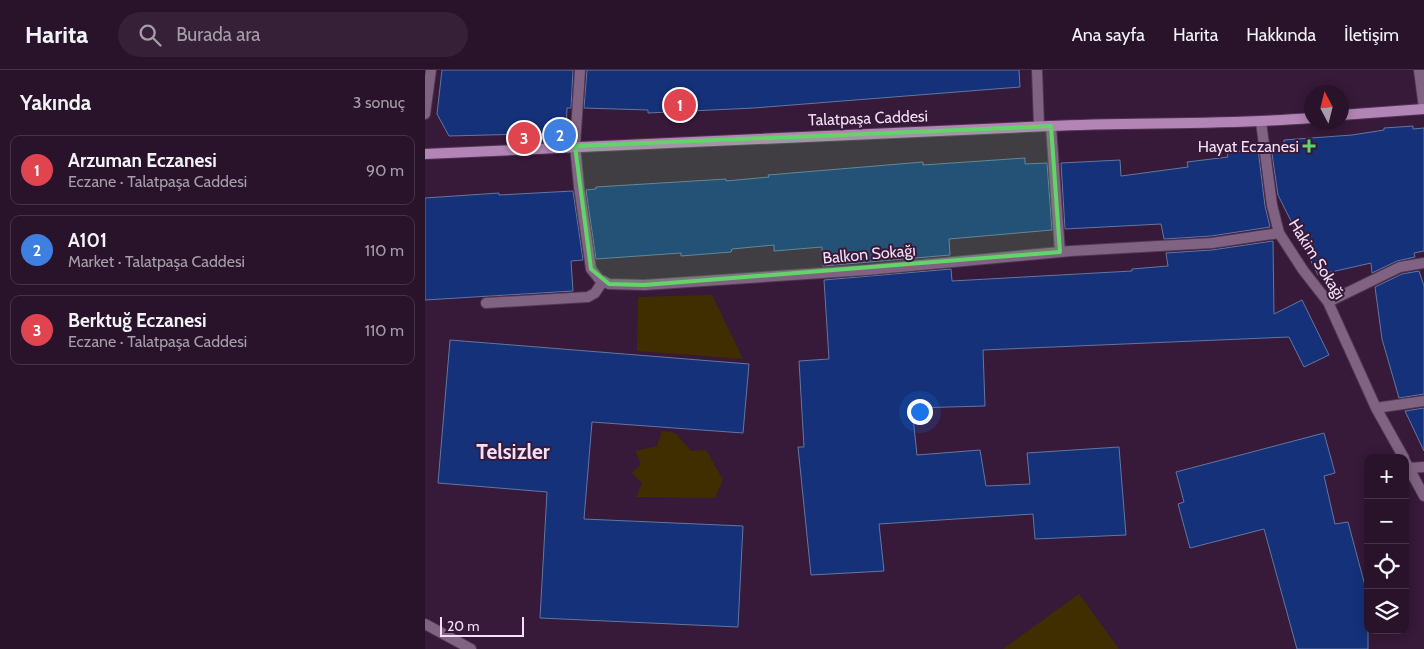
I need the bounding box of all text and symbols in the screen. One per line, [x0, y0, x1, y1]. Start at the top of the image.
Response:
search box [118, 12, 468, 57]
text: Harita [25, 20, 88, 49]
icon: search [136, 21, 164, 49]
text: Burada ara [176, 23, 260, 46]
text: Ana sayfa [1072, 24, 1145, 46]
text: Harita [1173, 24, 1218, 46]
text: Hakkında [1246, 24, 1316, 46]
text: İletişim [1344, 24, 1399, 46]
north arrow [1304, 85, 1349, 130]
pin: 1 [664, 86, 696, 124]
text: Yakında [20, 90, 91, 115]
text: 3 sonuç [353, 93, 405, 112]
street label: Talatpaşa Caddesi [808, 106, 928, 130]
pin: 2 [544, 116, 576, 154]
pin: 3 [508, 119, 540, 157]
place label: Hayat Eczanesi [1198, 137, 1299, 156]
marker: Hayat Eczanesi [1303, 140, 1315, 152]
text: Arzuman Eczanesi [68, 149, 217, 172]
text: 1 [34, 161, 40, 180]
text: 90 m [366, 161, 404, 180]
text: Eczane · Talatpaşa Caddesi [68, 172, 247, 191]
street label: Hakim Sokağı [1285, 215, 1349, 303]
text: A101 [68, 229, 107, 252]
street label: Balkon Sokağı [822, 240, 916, 268]
text: 2 [33, 241, 41, 260]
text: 110 m [365, 241, 404, 260]
text: Market · Talatpaşa Caddesi [68, 252, 245, 271]
text: Berktuğ Eczanesi [68, 309, 207, 332]
text: 3 [33, 321, 41, 340]
text: 110 m [365, 321, 404, 340]
text: Eczane · Talatpaşa Caddesi [68, 332, 247, 351]
your location [907, 399, 933, 425]
district label: Telsizler [476, 439, 550, 464]
map controls [1364, 454, 1409, 634]
button: + [1364, 454, 1409, 499]
button: − [1364, 499, 1409, 544]
button: locate [1364, 544, 1409, 589]
button: layers [1364, 589, 1409, 634]
scale bar [440, 614, 524, 637]
text: 20 m [447, 617, 480, 635]

